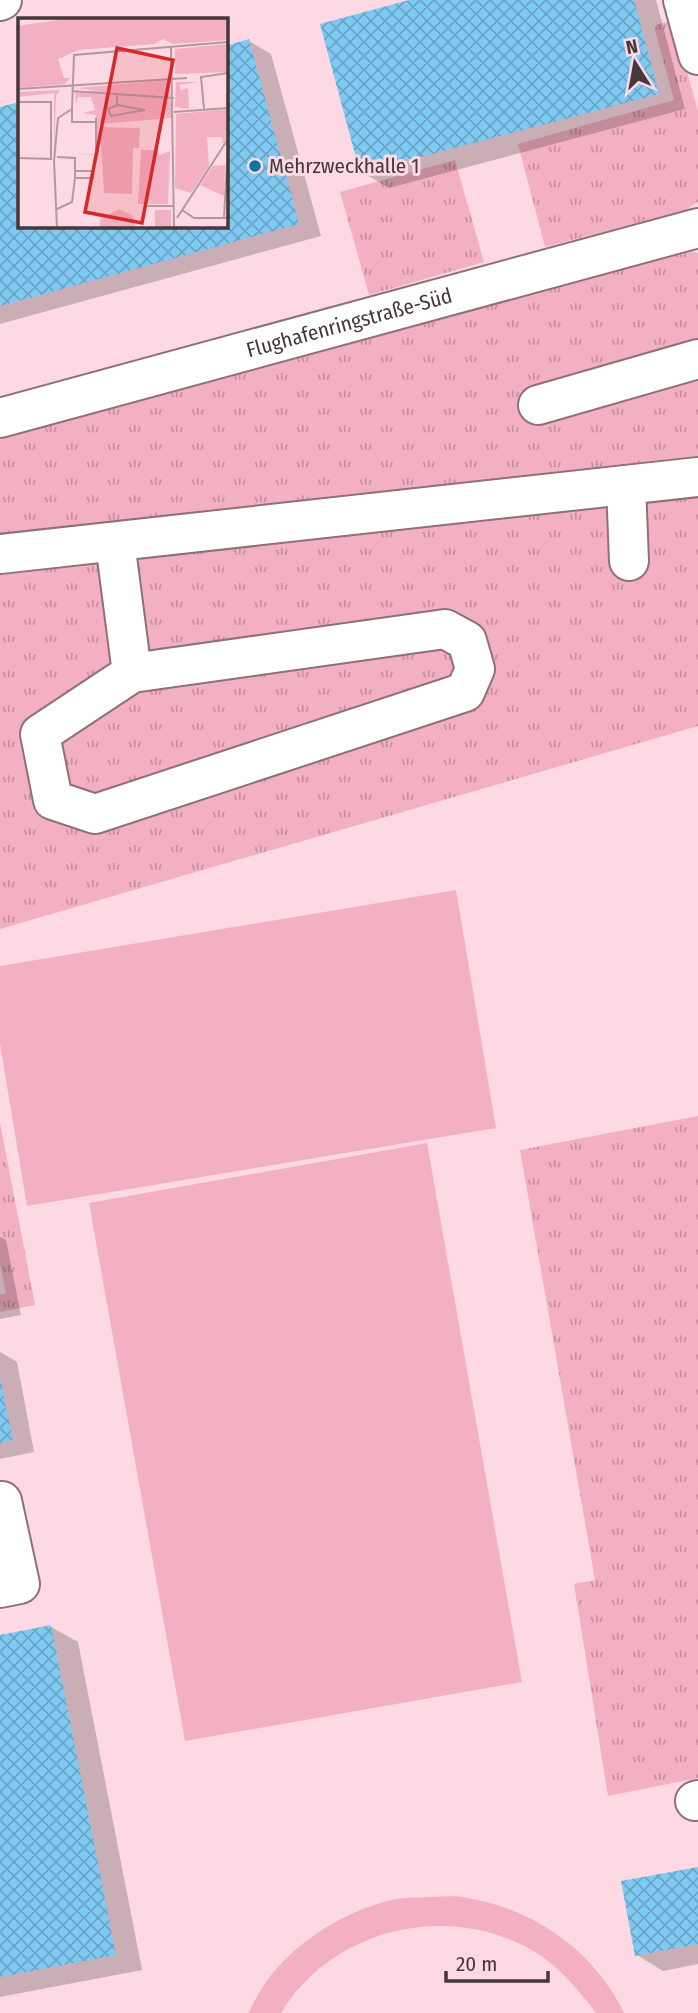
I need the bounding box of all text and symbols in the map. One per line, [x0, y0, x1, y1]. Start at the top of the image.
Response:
inset map [18, 18, 228, 228]
north arrow [600, 28, 670, 98]
text: N [624, 34, 640, 59]
place label: Mehrzweckhalle 1 [269, 153, 419, 179]
marker: Mehrzweckhalle 1 [247, 158, 263, 174]
street label: Flughafenringstraße-Süd [244, 283, 455, 363]
scale bar [446, 1940, 548, 1984]
text: 20 m [456, 1951, 497, 1977]

